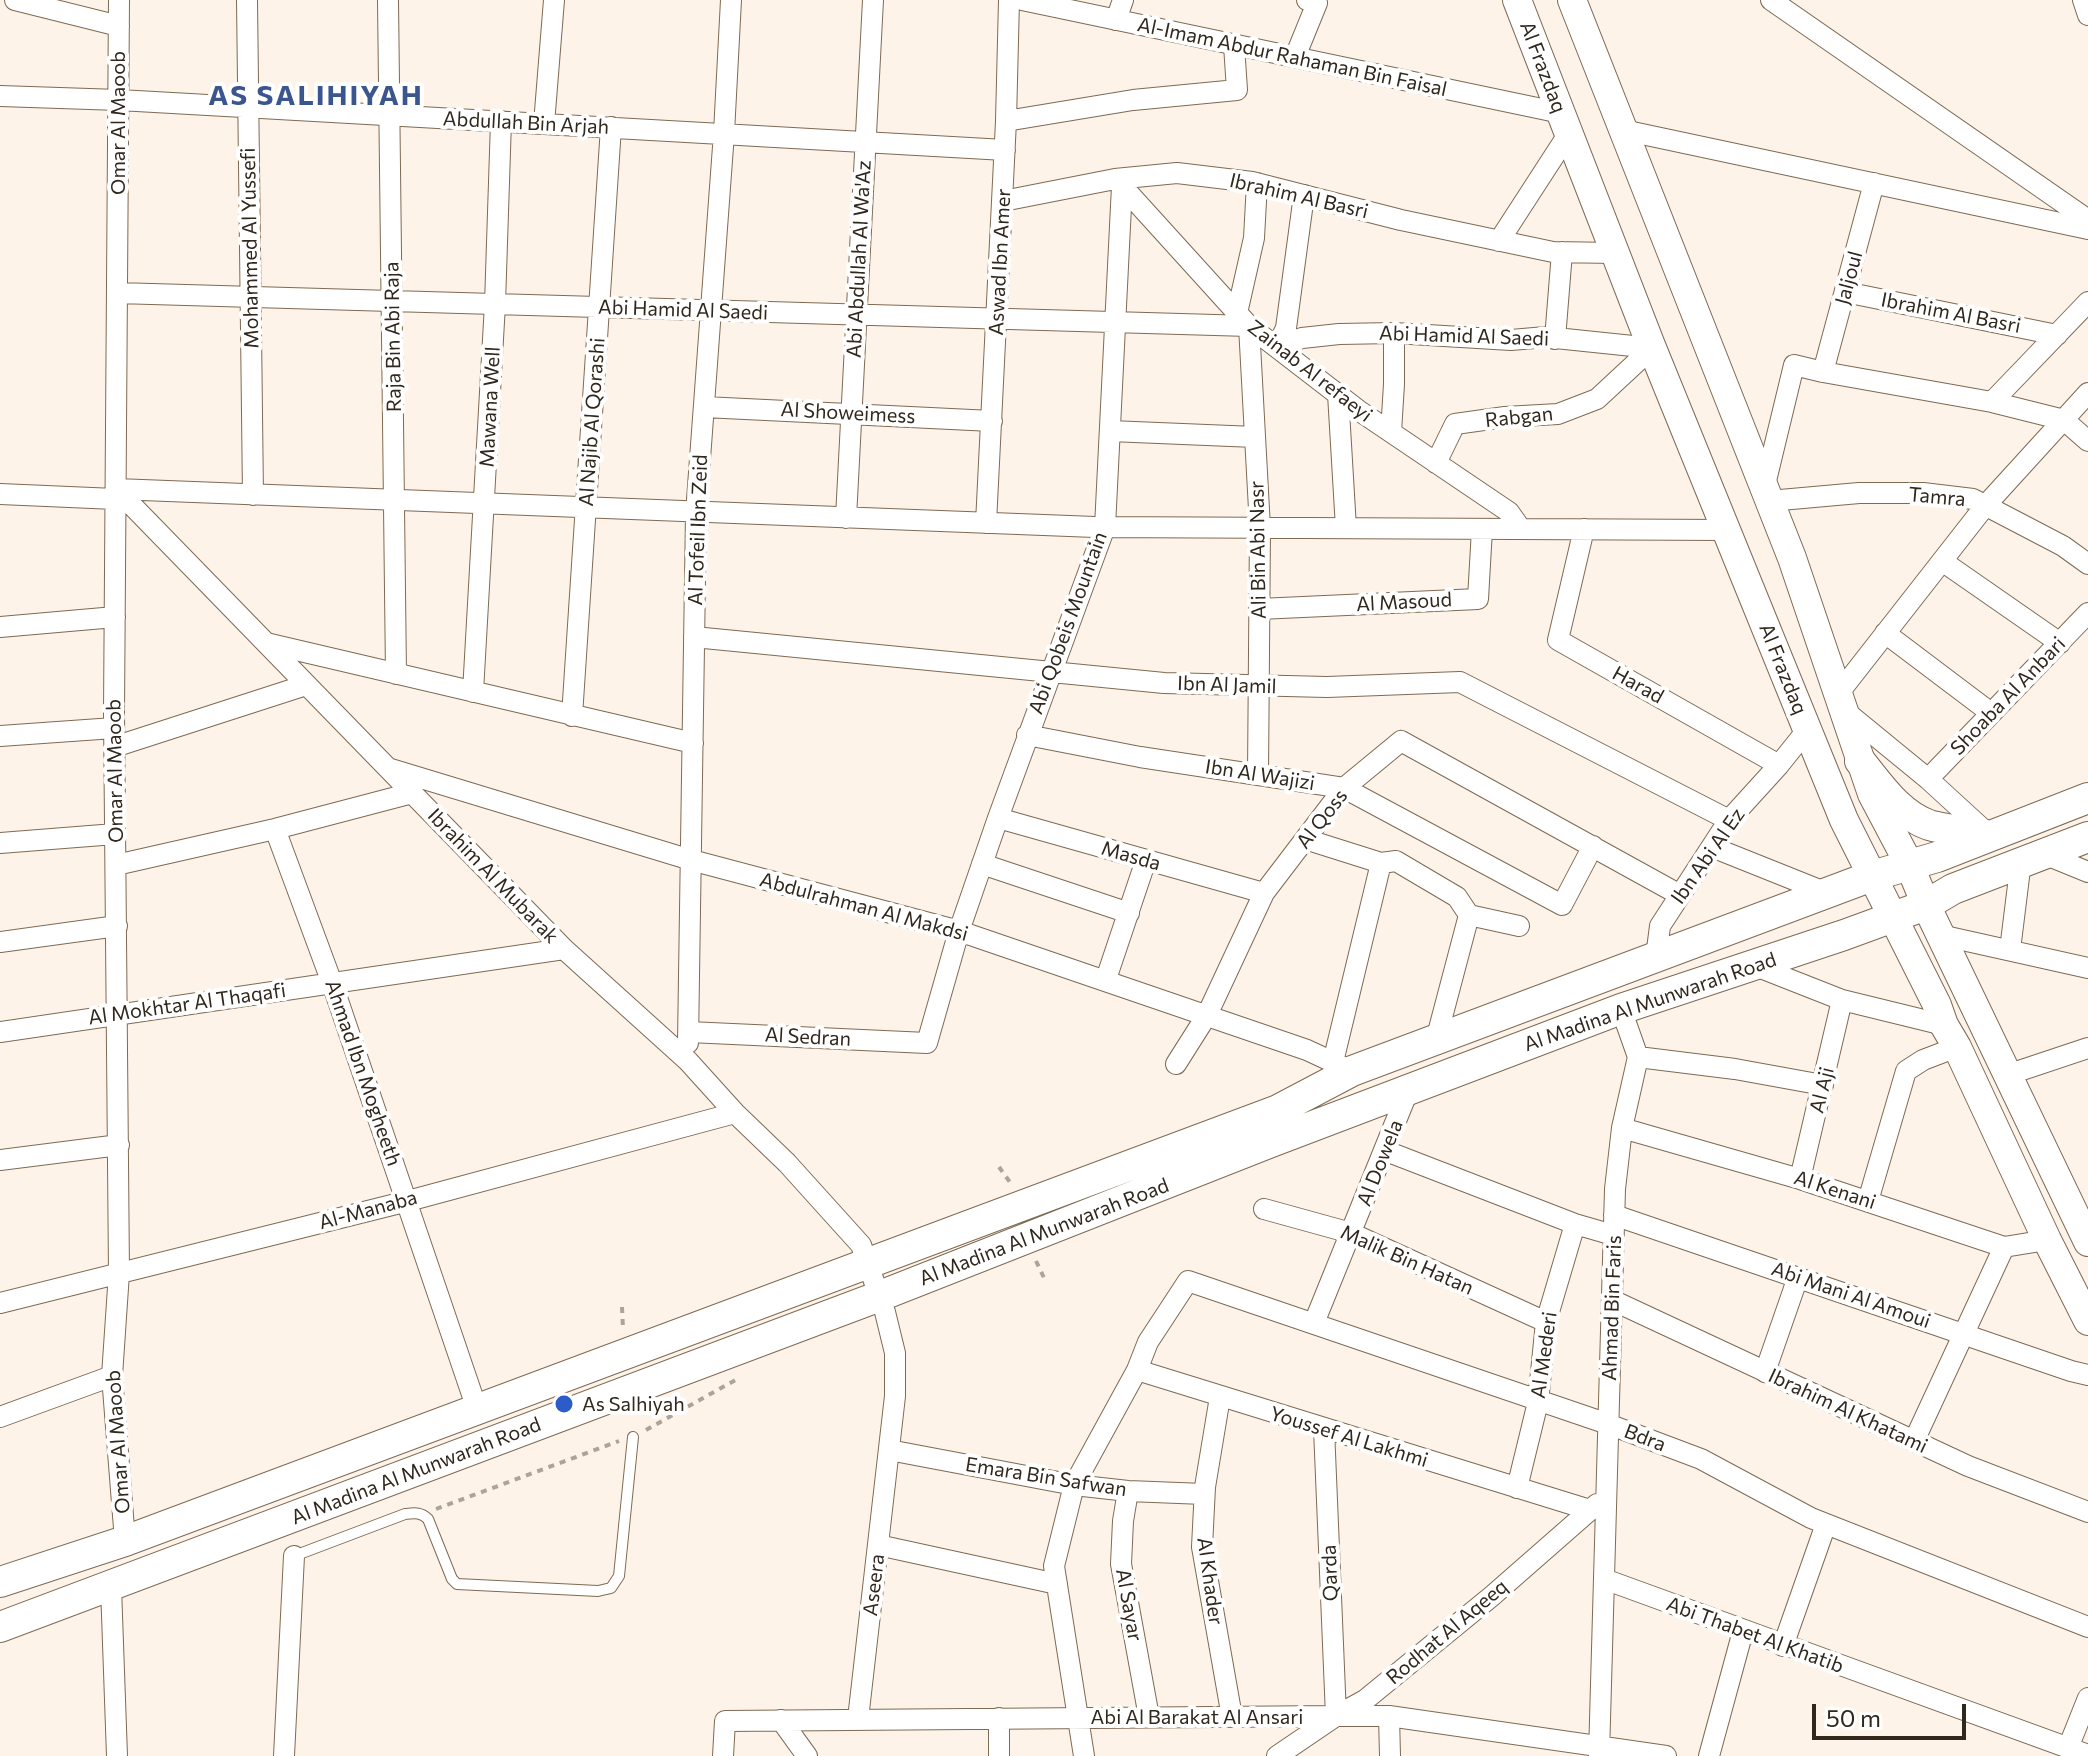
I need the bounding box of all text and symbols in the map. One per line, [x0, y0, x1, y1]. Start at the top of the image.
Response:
street label: Al-Imam Abdur Rahaman Bin Faisal [1135, 12, 1449, 102]
street label: Al Frazdaq [1515, 18, 1571, 116]
street label: Omar Al Maoob [106, 51, 130, 195]
district label: AS SALIHIYAH [208, 79, 424, 113]
street label: Abdullah Bin Arjah [442, 107, 610, 139]
street label: Mohammed Al Yussefi [236, 147, 264, 349]
street label: Abi Abdullah Al Wa'Az [842, 159, 876, 359]
street label: Ibrahim Al Basri [1227, 168, 1371, 224]
street label: Aswad Ibn Amer [984, 188, 1016, 336]
street label: Jaljoul [1830, 248, 1868, 308]
street label: Raja Bin Abi Raja [380, 262, 406, 412]
street label: Ibrahim Al Basri [1879, 288, 2023, 338]
street label: Abi Hamid Al Saedi [598, 295, 768, 325]
street label: Zainab Al refaeyi [1243, 315, 1377, 427]
street label: Abi Hamid Al Saedi [1379, 321, 1549, 351]
street label: Al Najib Al Qorashi [574, 337, 610, 507]
street label: Mawana Well [475, 346, 505, 468]
street label: Al Showeimess [780, 397, 916, 429]
street label: Rabgan [1484, 401, 1554, 433]
street label: Al Tofeil Ibn Zeid [683, 454, 713, 606]
street label: Ali Bin Abi Nasr [1245, 481, 1271, 619]
street label: Tamra [1907, 483, 1967, 511]
street label: Abi Qobeis Mountain [1024, 529, 1112, 717]
street label: Al Masoud [1355, 588, 1453, 616]
street label: Al Frazdaq [1754, 620, 1812, 718]
street label: Shoaba Al Anbari [1945, 632, 2071, 760]
street label: Harad [1608, 661, 1668, 709]
street label: Ibn Al Jamil [1177, 671, 1277, 699]
street label: Omar Al Maoob [102, 699, 128, 843]
street label: Ibn Al Wajizi [1204, 755, 1316, 795]
street label: Al Qoss [1291, 784, 1353, 854]
street label: Ibn Abi Al Ez [1666, 803, 1750, 909]
street label: Ibrahim Al Mubarak [423, 804, 563, 948]
street label: Masda [1099, 836, 1163, 876]
street label: Abdulrahman Al Makdsi [757, 868, 971, 946]
street label: Al Madina Al Munwarah Road [1521, 947, 1779, 1057]
street label: Ahmad Ibn Mogheeth [320, 977, 406, 1169]
street label: Al Mokhtar Al Thaqafi [87, 978, 287, 1030]
street label: Al Sedran [764, 1023, 852, 1051]
street label: Al Aji [1805, 1064, 1839, 1116]
street label: Al Dowela [1352, 1116, 1408, 1210]
street label: Al Kenani [1791, 1166, 1879, 1214]
street label: Al Madina Al Munwarah Road [916, 1173, 1172, 1291]
street label: Al-Manaba [316, 1185, 420, 1235]
street label: Malik Bin Hatan [1337, 1220, 1477, 1300]
street label: Ahmad Bin Faris [1597, 1235, 1627, 1381]
street label: Abi Mani Al Amoui [1768, 1257, 1934, 1333]
street label: Al Mederi [1526, 1310, 1562, 1400]
street label: Ibrahim Al Khatami [1765, 1364, 1931, 1458]
street label: Omar Al Maoob [101, 1369, 135, 1515]
place label: As Salhiyah [582, 1392, 685, 1416]
marker: As Salhiyah [553, 1393, 575, 1415]
street label: Youssef Al Lakhmi [1267, 1402, 1431, 1472]
street label: Al Madina Al Munwarah Road [288, 1412, 544, 1530]
street label: Bdra [1621, 1419, 1669, 1457]
street label: Emara Bin Safwan [964, 1452, 1128, 1502]
street label: Al Khader [1192, 1536, 1228, 1626]
street label: Qarda [1317, 1544, 1343, 1602]
street label: Aseera [858, 1553, 890, 1617]
street label: Al Sayar [1111, 1567, 1147, 1643]
street label: Rodhat Al Aqeeq [1382, 1574, 1512, 1690]
street label: Abi Thabet Al Khatib [1663, 1592, 1847, 1678]
scale bar [1816, 1688, 1970, 1738]
text: 50 m [1826, 1703, 1881, 1732]
street label: Abi Al Barakat Al Ansari [1091, 1705, 1303, 1729]

